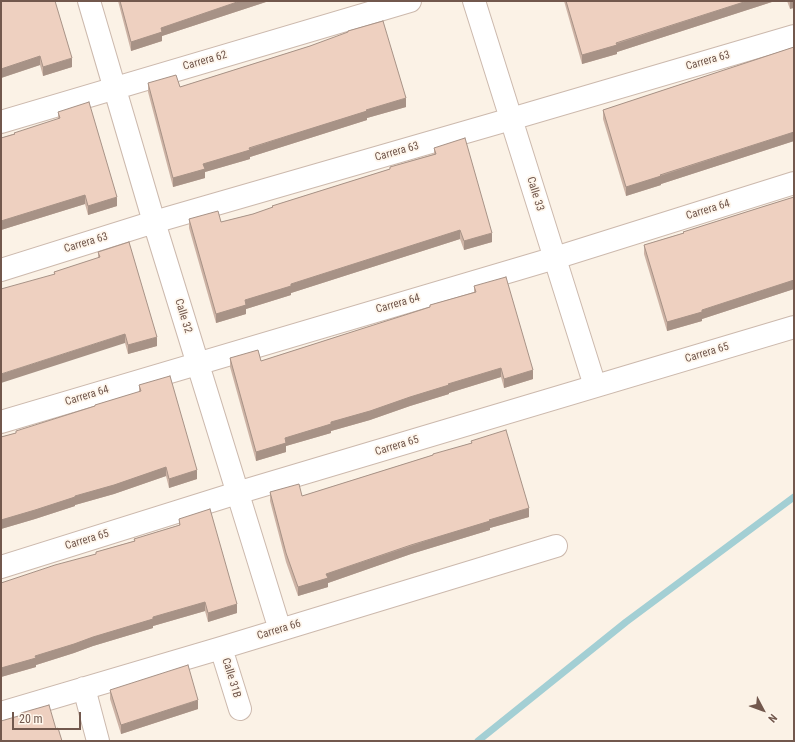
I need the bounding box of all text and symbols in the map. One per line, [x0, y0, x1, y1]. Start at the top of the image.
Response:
street label: Carrera 62 [182, 48, 228, 74]
street label: Carrera 63 [685, 48, 731, 74]
street label: Carrera 63 [374, 139, 420, 165]
street label: Calle 33 [524, 175, 546, 213]
street label: Carrera 64 [685, 197, 731, 223]
street label: Carrera 63 [63, 230, 109, 256]
street label: Carrera 64 [375, 291, 421, 317]
street label: Calle 32 [172, 297, 194, 335]
street label: Carrera 65 [684, 340, 730, 366]
street label: Carrera 64 [64, 383, 110, 409]
street label: Carrera 65 [374, 433, 420, 459]
street label: Carrera 65 [64, 527, 110, 553]
street label: Carrera 66 [256, 617, 302, 643]
street label: Calle 31B [219, 656, 243, 700]
north arrow [743, 690, 783, 730]
scale bar [14, 704, 83, 730]
text: N [765, 711, 780, 725]
text: 20 m [19, 712, 43, 726]

